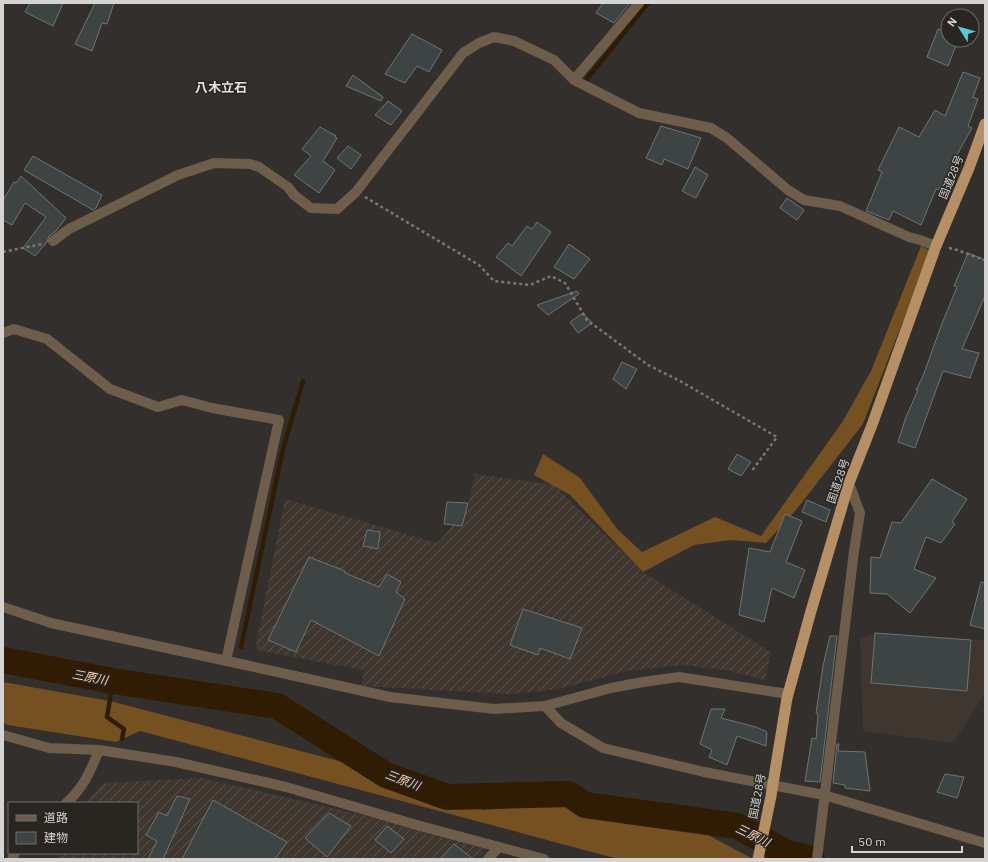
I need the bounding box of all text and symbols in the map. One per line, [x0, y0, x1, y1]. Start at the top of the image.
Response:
north arrow [940, 8, 980, 48]
text: N [944, 15, 960, 29]
district label: 八木立石 [195, 79, 247, 96]
street label: 国道28号 [936, 153, 966, 201]
street label: 国道28号 [824, 457, 852, 505]
water label: 三原川 [71, 666, 111, 688]
water label: 三原川 [384, 767, 424, 794]
street label: 国道28号 [746, 772, 768, 820]
legend [8, 802, 138, 854]
text: 道路 [44, 810, 68, 825]
water label: 三原川 [734, 820, 774, 851]
scale bar [852, 828, 962, 854]
text: 建物 [44, 830, 68, 845]
text: 50 m [858, 834, 886, 849]

